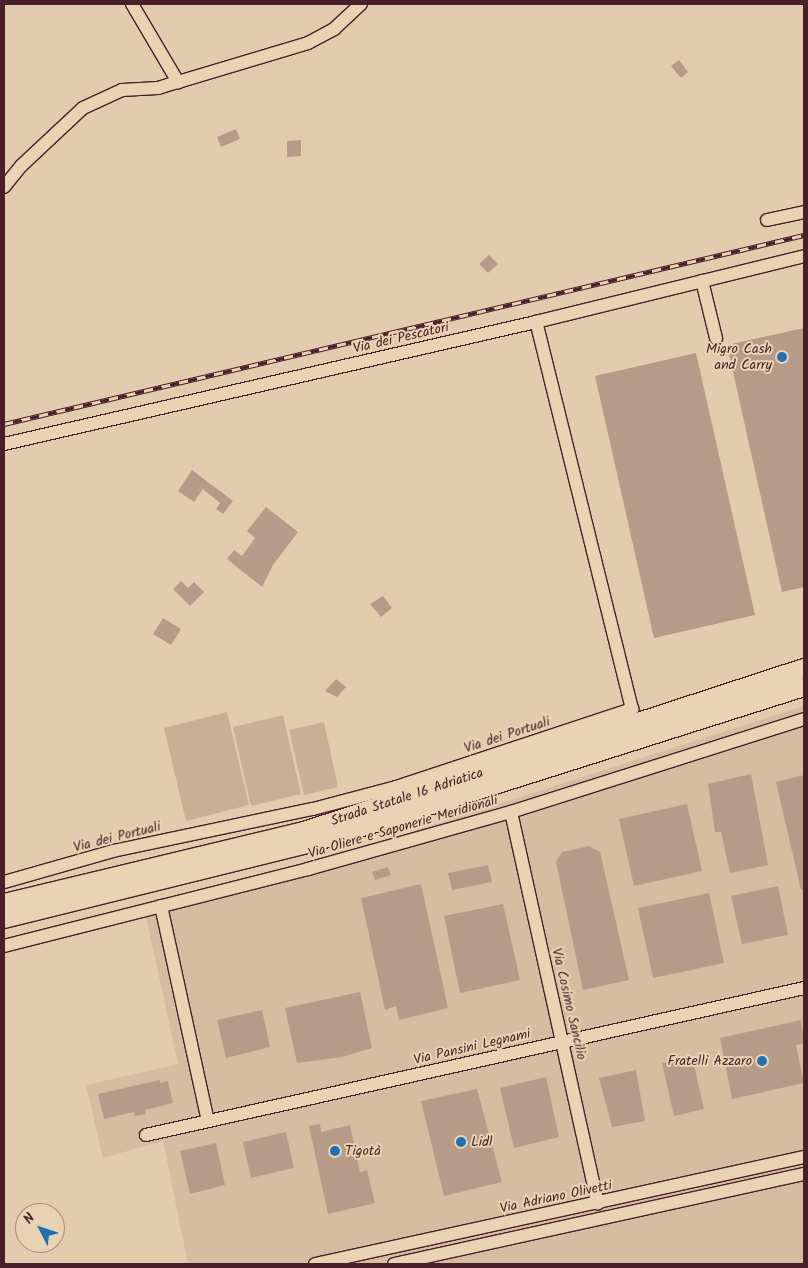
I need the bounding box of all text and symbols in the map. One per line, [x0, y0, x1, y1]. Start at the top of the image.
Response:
street label: Via dei Pescatori [352, 319, 450, 357]
place label: Migro Cash and Carry [706, 341, 772, 374]
marker: Migro Cash and Carry [776, 351, 788, 363]
street label: Via dei Portuali [462, 713, 552, 757]
street label: Strada Statale 16 Adriatica [329, 764, 485, 830]
street label: Via Oliere e Saponerie Meridionali [306, 792, 500, 862]
street label: Via dei Portuali [72, 818, 162, 856]
street label: Via Cosimo Sancilio [548, 946, 590, 1062]
street label: Via Pansini Legnami [412, 1025, 532, 1069]
place label: Fratelli Azzaro [668, 1053, 752, 1069]
marker: Fratelli Azzaro [756, 1055, 768, 1067]
place label: Lidl [471, 1134, 492, 1150]
marker: Lidl [455, 1136, 467, 1148]
place label: Tigotà [345, 1143, 381, 1159]
marker: Tigotà [329, 1145, 341, 1157]
street label: Via Adriano Olivetti [498, 1177, 614, 1217]
north arrow [15, 1203, 65, 1253]
text: N [18, 1208, 41, 1229]

